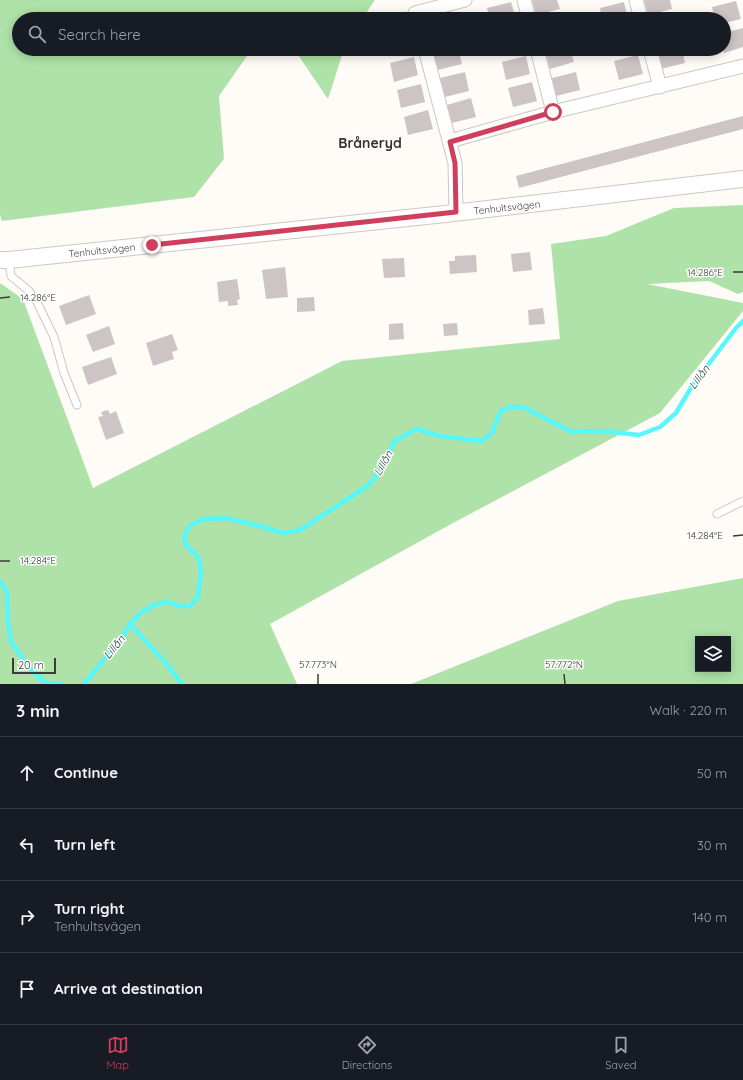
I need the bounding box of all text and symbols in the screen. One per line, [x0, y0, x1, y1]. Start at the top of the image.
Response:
search box [12, 12, 731, 56]
icon: search [26, 23, 48, 45]
text: Search here [58, 25, 141, 44]
route start [544, 103, 562, 121]
district label: Bråneryd [338, 134, 402, 152]
street label: Tenhultsvägen [473, 198, 541, 217]
route end [143, 236, 161, 254]
street label: Tenhultsvägen [68, 241, 136, 260]
text: 14.286°E [687, 266, 723, 279]
text: 14.286°E [20, 291, 56, 304]
water label: Lillån [685, 362, 713, 392]
water label: Lillån [370, 448, 396, 478]
text: 14.284°E [687, 529, 723, 542]
text: 14.284°E [20, 554, 56, 567]
water label: Lillån [100, 632, 128, 662]
map controls [695, 636, 731, 672]
button: layers [695, 636, 731, 672]
scale bar [12, 656, 56, 675]
text: 20 m [18, 658, 44, 672]
text: 57.773°N [299, 658, 337, 671]
text: 57.772°N [545, 658, 583, 671]
text: 3 min [16, 700, 60, 721]
text: Walk · 220 m [650, 702, 727, 718]
icon: ahead [16, 762, 38, 784]
text: Continue [54, 763, 118, 782]
text: 50 m [697, 765, 727, 781]
icon: left [16, 834, 38, 856]
text: Turn left [54, 835, 116, 854]
text: 30 m [697, 837, 727, 853]
text: Turn right [54, 899, 125, 918]
icon: right [16, 906, 38, 928]
text: 140 m [692, 909, 727, 925]
text: Tenhultsvägen [54, 918, 141, 934]
icon: arrive [16, 978, 38, 1000]
text: Arrive at destination [54, 979, 203, 998]
tab: Map [106, 1034, 129, 1072]
tab: Directions [342, 1034, 392, 1072]
tab: Saved [605, 1034, 637, 1072]

